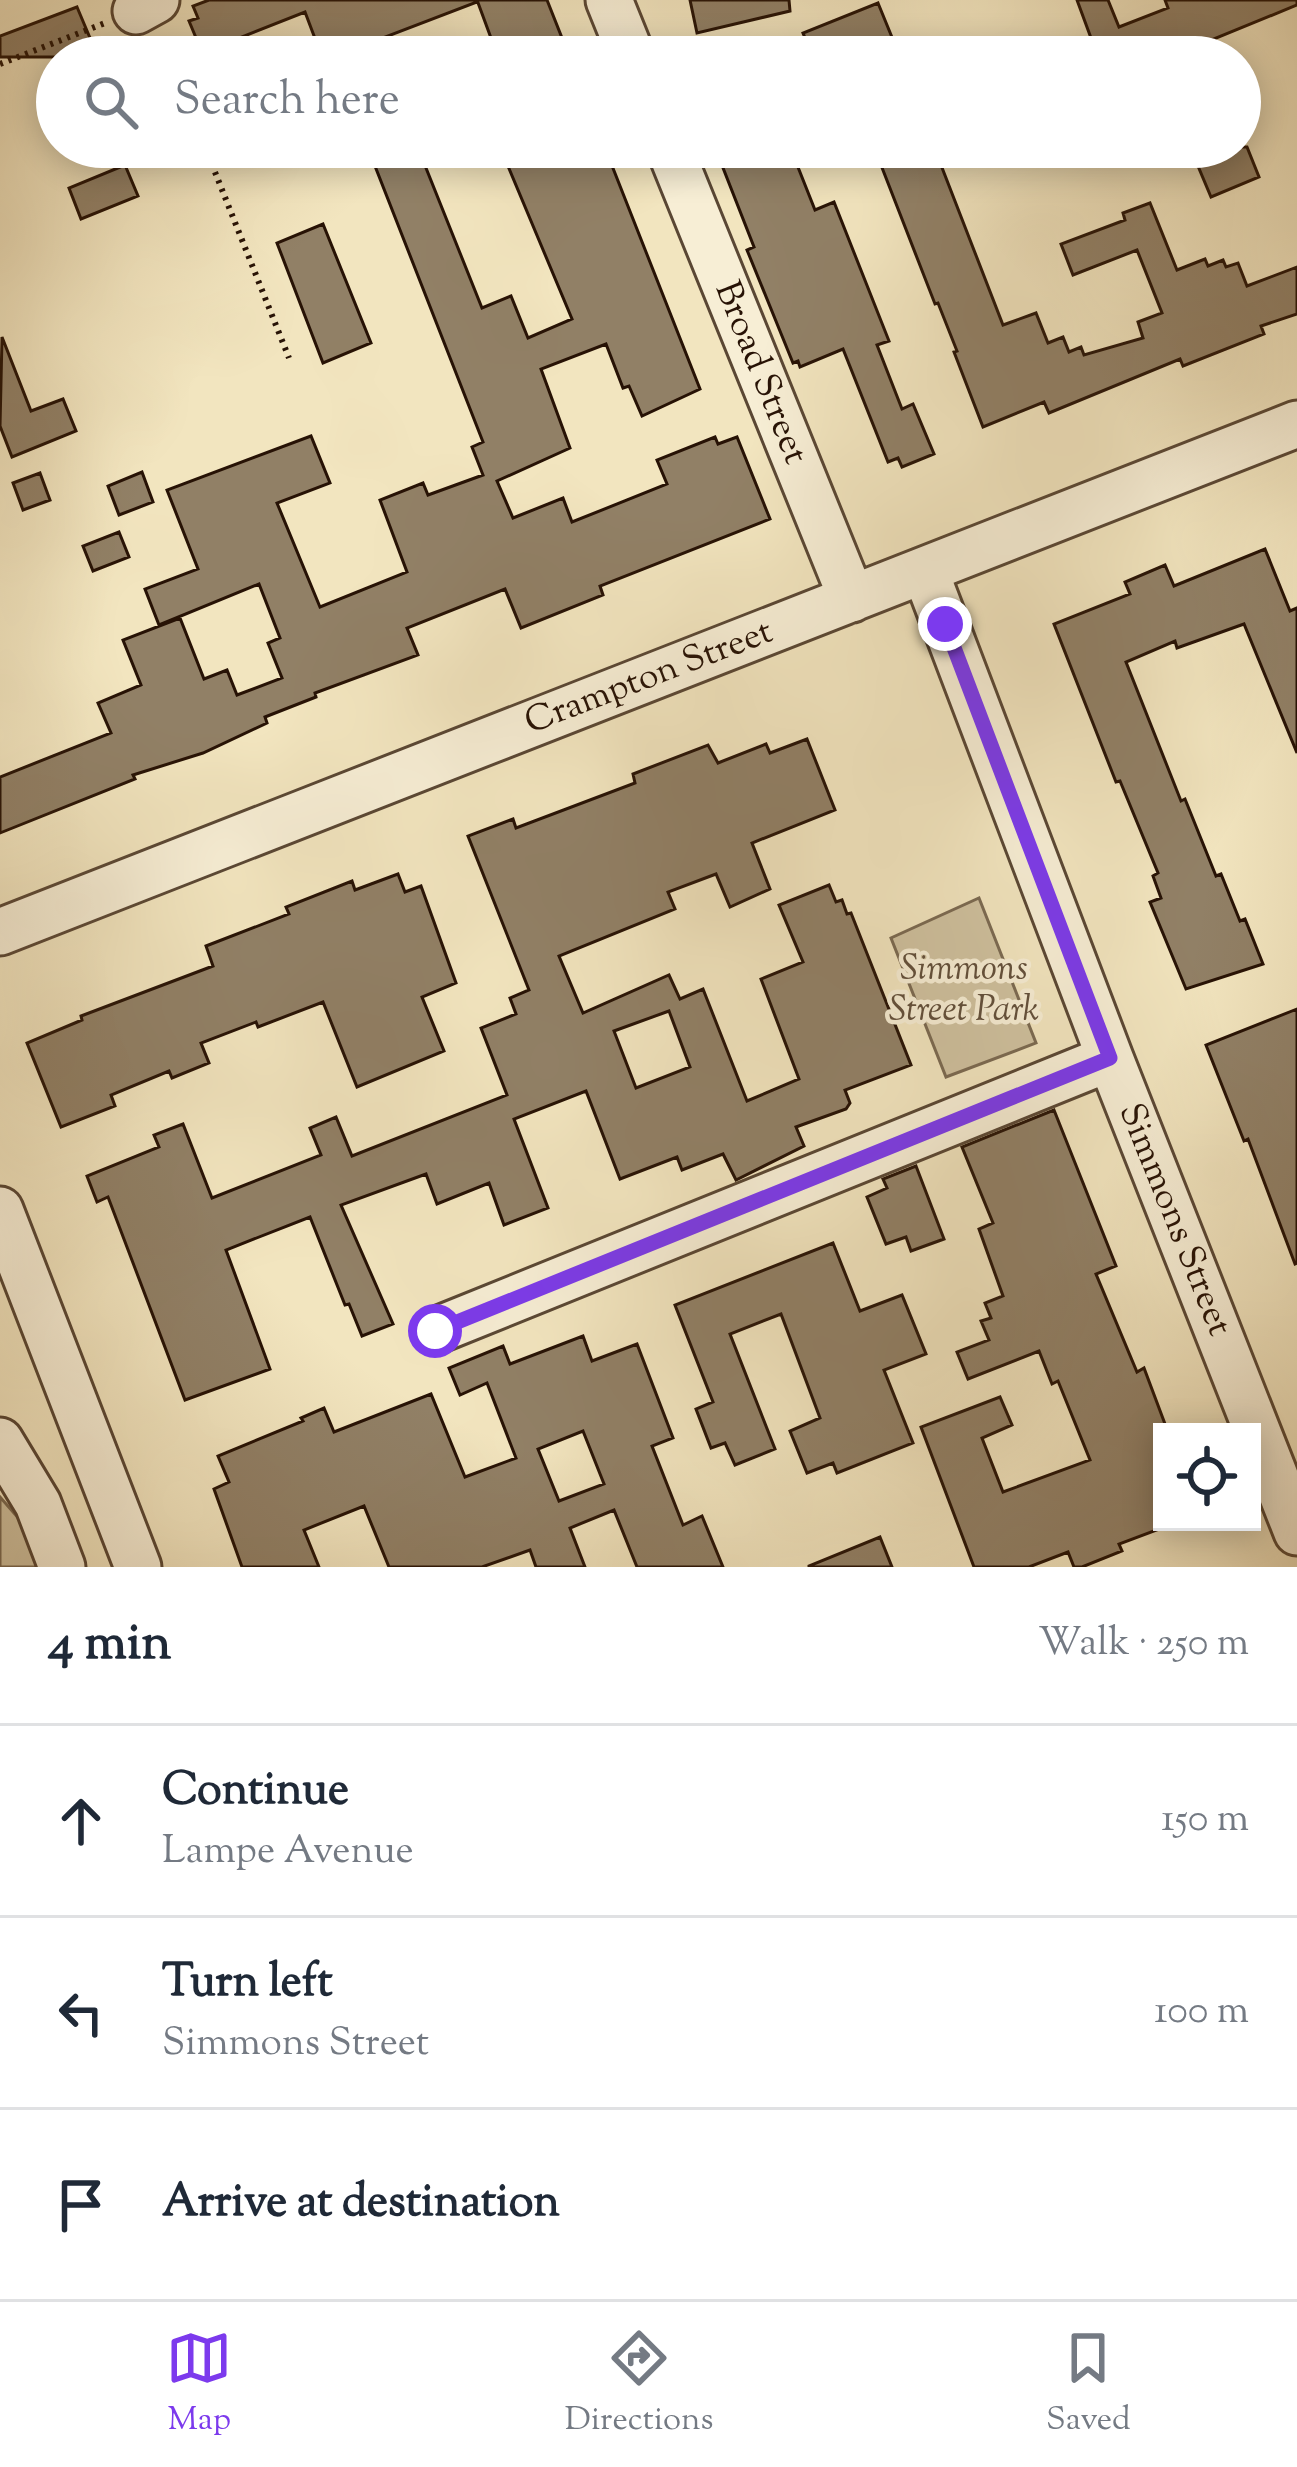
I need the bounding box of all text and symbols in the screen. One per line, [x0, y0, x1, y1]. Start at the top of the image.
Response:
search box [36, 36, 1261, 168]
icon: search [78, 69, 144, 135]
text: Search here [174, 70, 400, 135]
street label: Broad Street [700, 274, 820, 472]
route end [918, 597, 972, 651]
street label: Crampton Street [518, 607, 780, 749]
park label: Simmons Street Park [889, 944, 1039, 1037]
street label: Simmons Street [1104, 1096, 1244, 1344]
route start [408, 1304, 462, 1358]
map controls [1153, 1423, 1261, 1531]
button: locate [1153, 1423, 1261, 1531]
text: 4 min [48, 1609, 171, 1682]
text: Walk · 250 m [1038, 1617, 1249, 1673]
text: Continue [162, 1760, 349, 1825]
icon: ahead [48, 1788, 114, 1854]
text: 150 m [1161, 1793, 1249, 1849]
text: Lampe Avenue [162, 1825, 414, 1881]
text: Turn left [162, 1952, 333, 2017]
icon: left [48, 1980, 114, 2046]
text: 100 m [1154, 1985, 1249, 2041]
text: Simmons Street [162, 2017, 429, 2073]
icon: arrive [48, 2172, 114, 2238]
text: Arrive at destination [162, 2172, 560, 2237]
tab: Map [166, 2325, 232, 2445]
tab: Directions [565, 2325, 714, 2445]
tab: Saved [1046, 2325, 1131, 2445]

